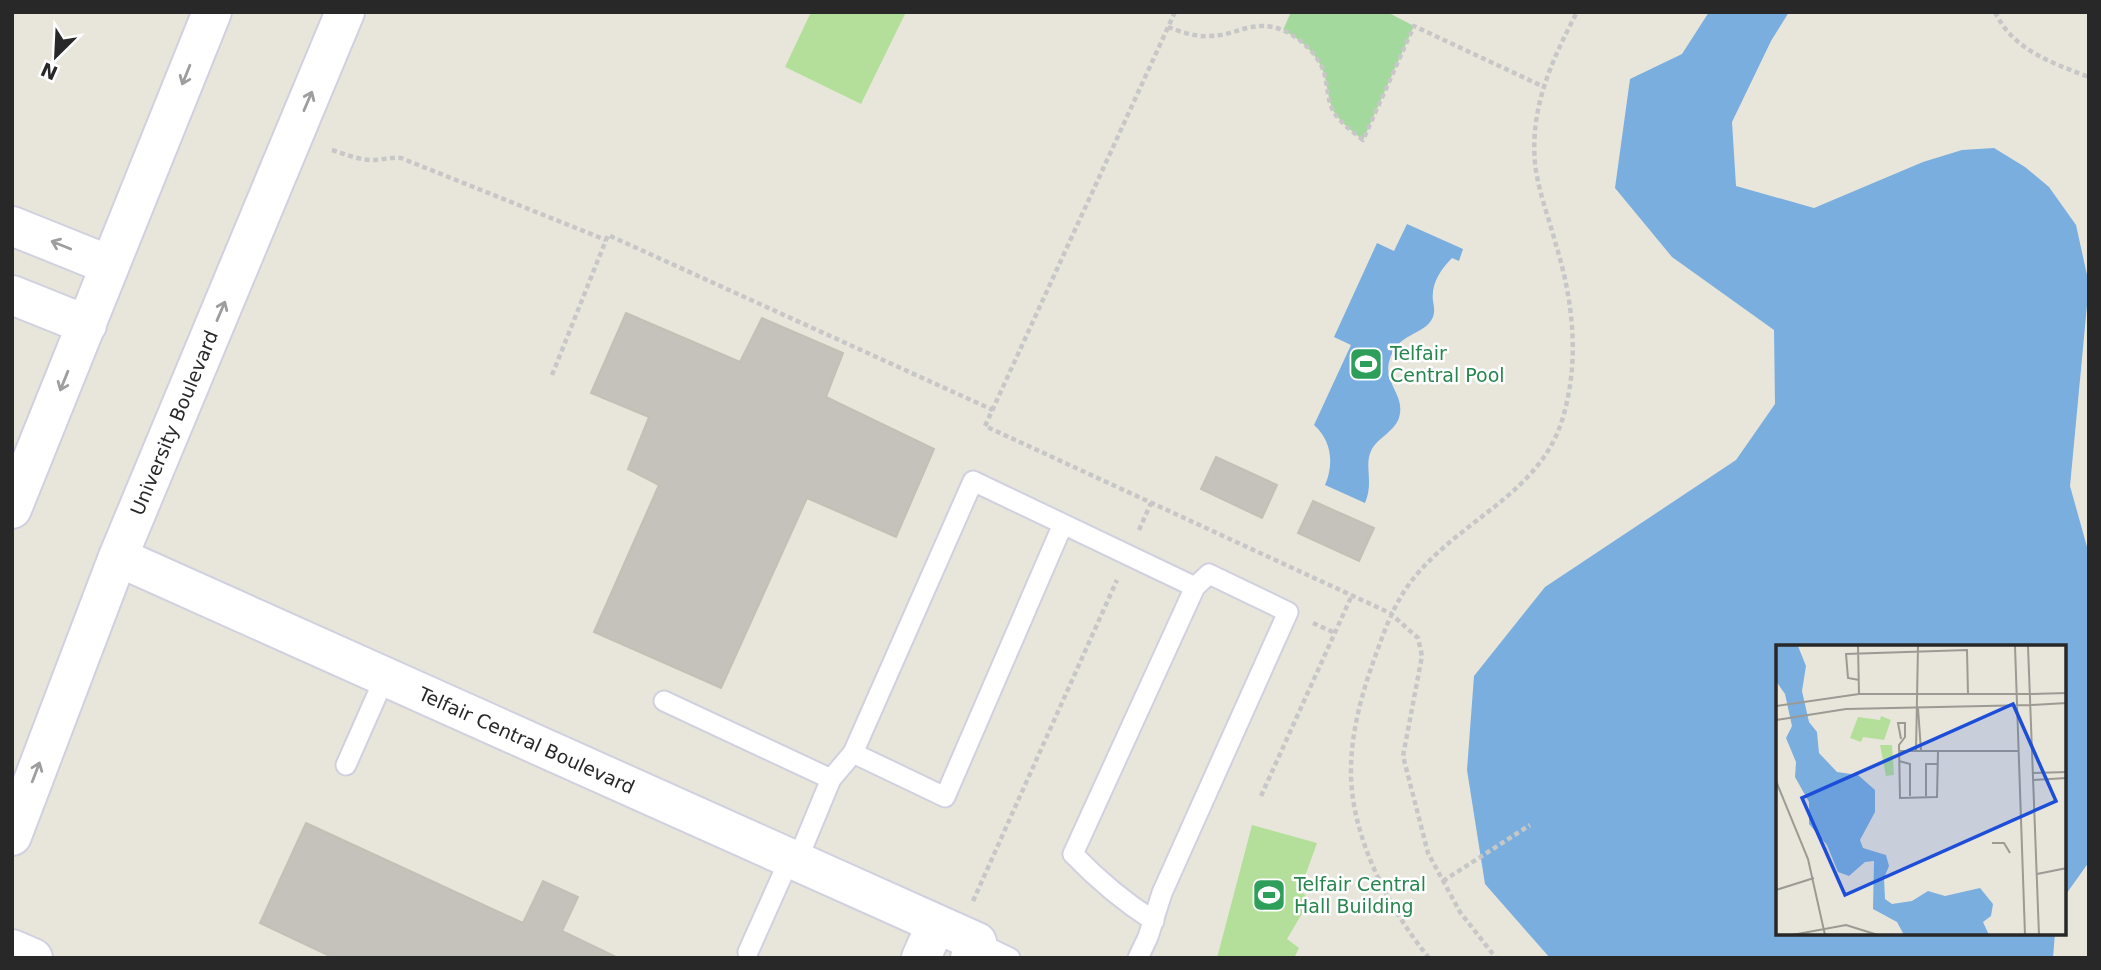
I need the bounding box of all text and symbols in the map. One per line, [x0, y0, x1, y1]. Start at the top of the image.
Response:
north arrow [21, 21, 91, 91]
text: N [37, 58, 61, 85]
one-way arrow [179, 64, 192, 86]
one-way arrow [302, 90, 315, 112]
one-way arrow [50, 238, 72, 251]
one-way arrow [215, 300, 228, 322]
street label: University Boulevard [126, 327, 222, 518]
place label: Telfair Central Pool [1389, 342, 1505, 386]
sports icon: Telfair Central Pool [1347, 345, 1385, 383]
one-way arrow [57, 369, 70, 391]
inset map [1776, 645, 2066, 935]
street label: Telfair Central Boulevard [414, 682, 638, 798]
one-way arrow [31, 762, 44, 784]
place label: Telfair Central Hall Building [1293, 873, 1426, 917]
sports icon: Telfair Central Hall Building [1250, 876, 1288, 914]

